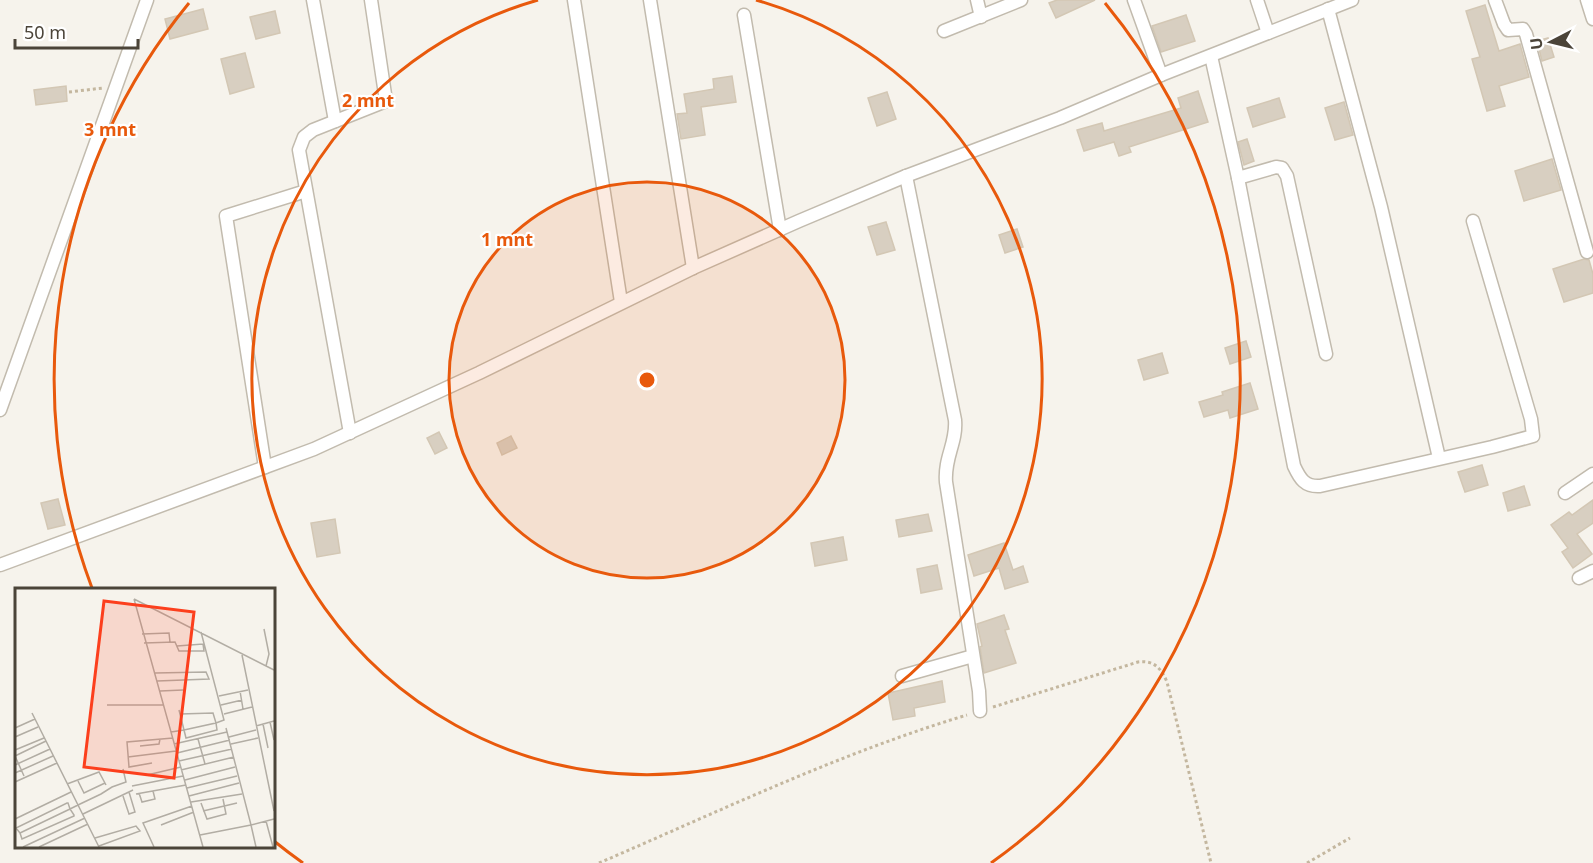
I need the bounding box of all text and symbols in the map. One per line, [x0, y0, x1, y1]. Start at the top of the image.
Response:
scale bar [15, 12, 138, 50]
north arrow [1521, 12, 1581, 72]
text: 50 m [24, 20, 66, 44]
text: U [1524, 36, 1548, 51]
text: 2 mnt [342, 88, 394, 112]
text: 3 mnt [84, 117, 136, 141]
text: 1 mnt [481, 227, 533, 251]
centre of rings [637, 370, 657, 390]
inset map [15, 588, 274, 848]

